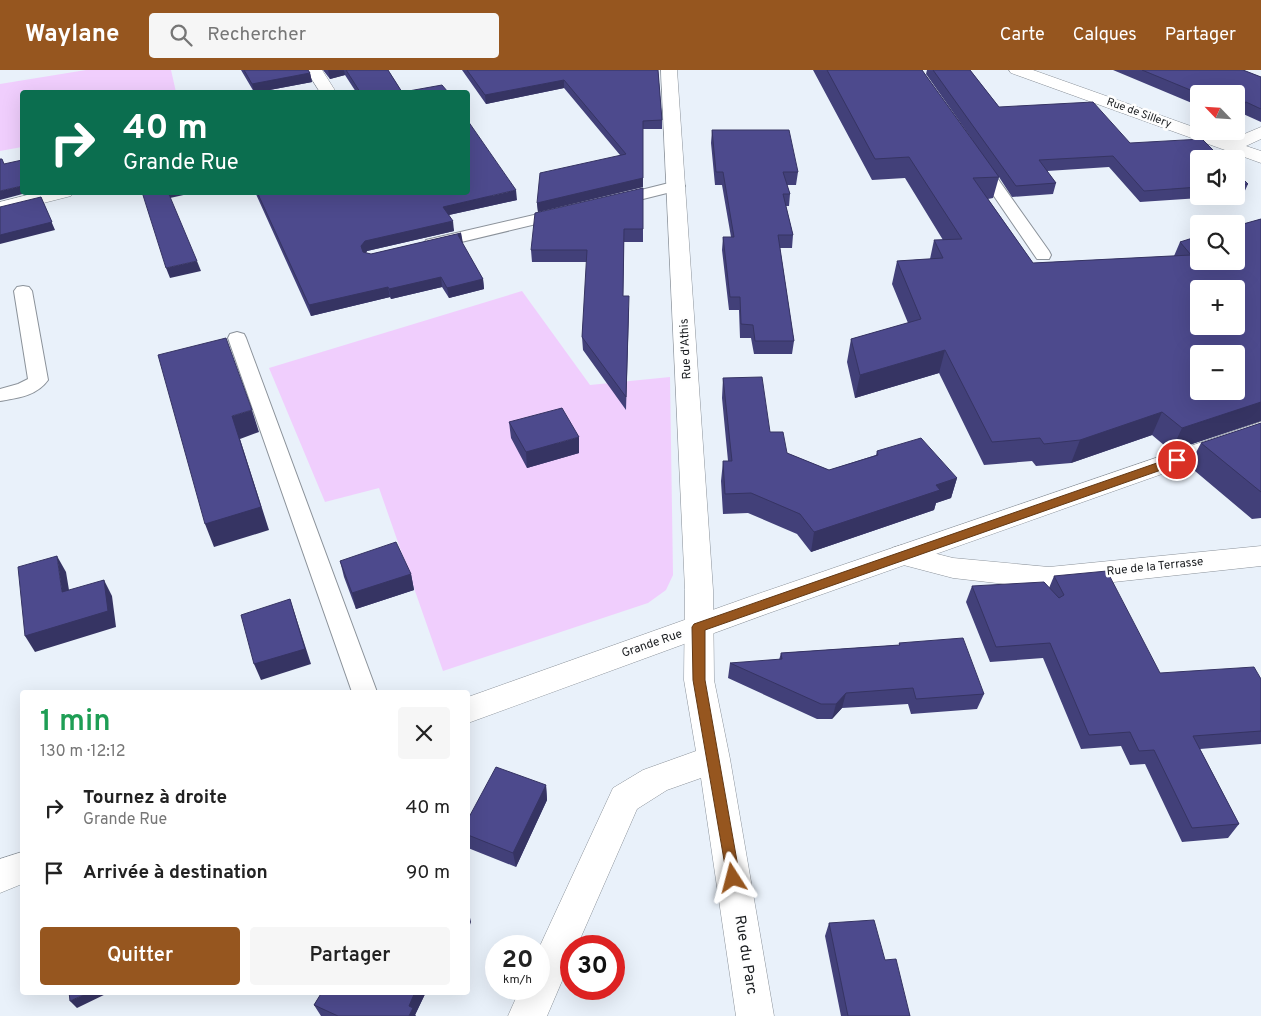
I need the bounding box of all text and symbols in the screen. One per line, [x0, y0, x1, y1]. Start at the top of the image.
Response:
search box [149, 13, 499, 58]
text: Waylane [25, 20, 119, 50]
icon: search [167, 21, 195, 49]
text: Rechercher [207, 23, 306, 47]
text: Carte [1000, 24, 1045, 47]
text: Calques [1073, 24, 1137, 47]
text: Partager [1165, 24, 1236, 47]
north arrow [1190, 85, 1245, 140]
map controls [1190, 85, 1245, 400]
street label: Rue de Sillery [1105, 95, 1173, 131]
text: 40 m [123, 107, 208, 151]
icon: right [40, 110, 105, 175]
text: Grande Rue [123, 150, 239, 177]
button: sound [1190, 150, 1245, 205]
button: search [1190, 215, 1245, 270]
button: + [1190, 280, 1245, 335]
street label: Rue d'Athis [676, 318, 696, 380]
button: − [1190, 345, 1245, 400]
pin [1156, 439, 1198, 481]
icon: arrive [1163, 446, 1191, 474]
street label: Rue de la Terrasse [1106, 554, 1204, 580]
street label: Grande Rue [620, 626, 684, 662]
text: 1 min [40, 704, 111, 741]
button: close [398, 707, 450, 759]
text: 130 m · 12:12 [40, 742, 126, 762]
text: Tournez à droite [83, 786, 227, 810]
icon: right [40, 794, 68, 822]
text: 40 m [405, 796, 450, 820]
text: Grande Rue [83, 810, 167, 830]
position arrow [706, 851, 758, 903]
icon: arrive [40, 859, 68, 887]
text: Arrivée à destination [83, 861, 268, 885]
text: 90 m [406, 861, 450, 885]
street label: Rue du Parc [729, 914, 761, 996]
button: Quitter [40, 927, 240, 985]
button: Partager [250, 927, 450, 985]
speed limit sign: 30 [560, 935, 625, 1000]
text: 20 [502, 945, 533, 977]
text: km/h [503, 972, 532, 988]

